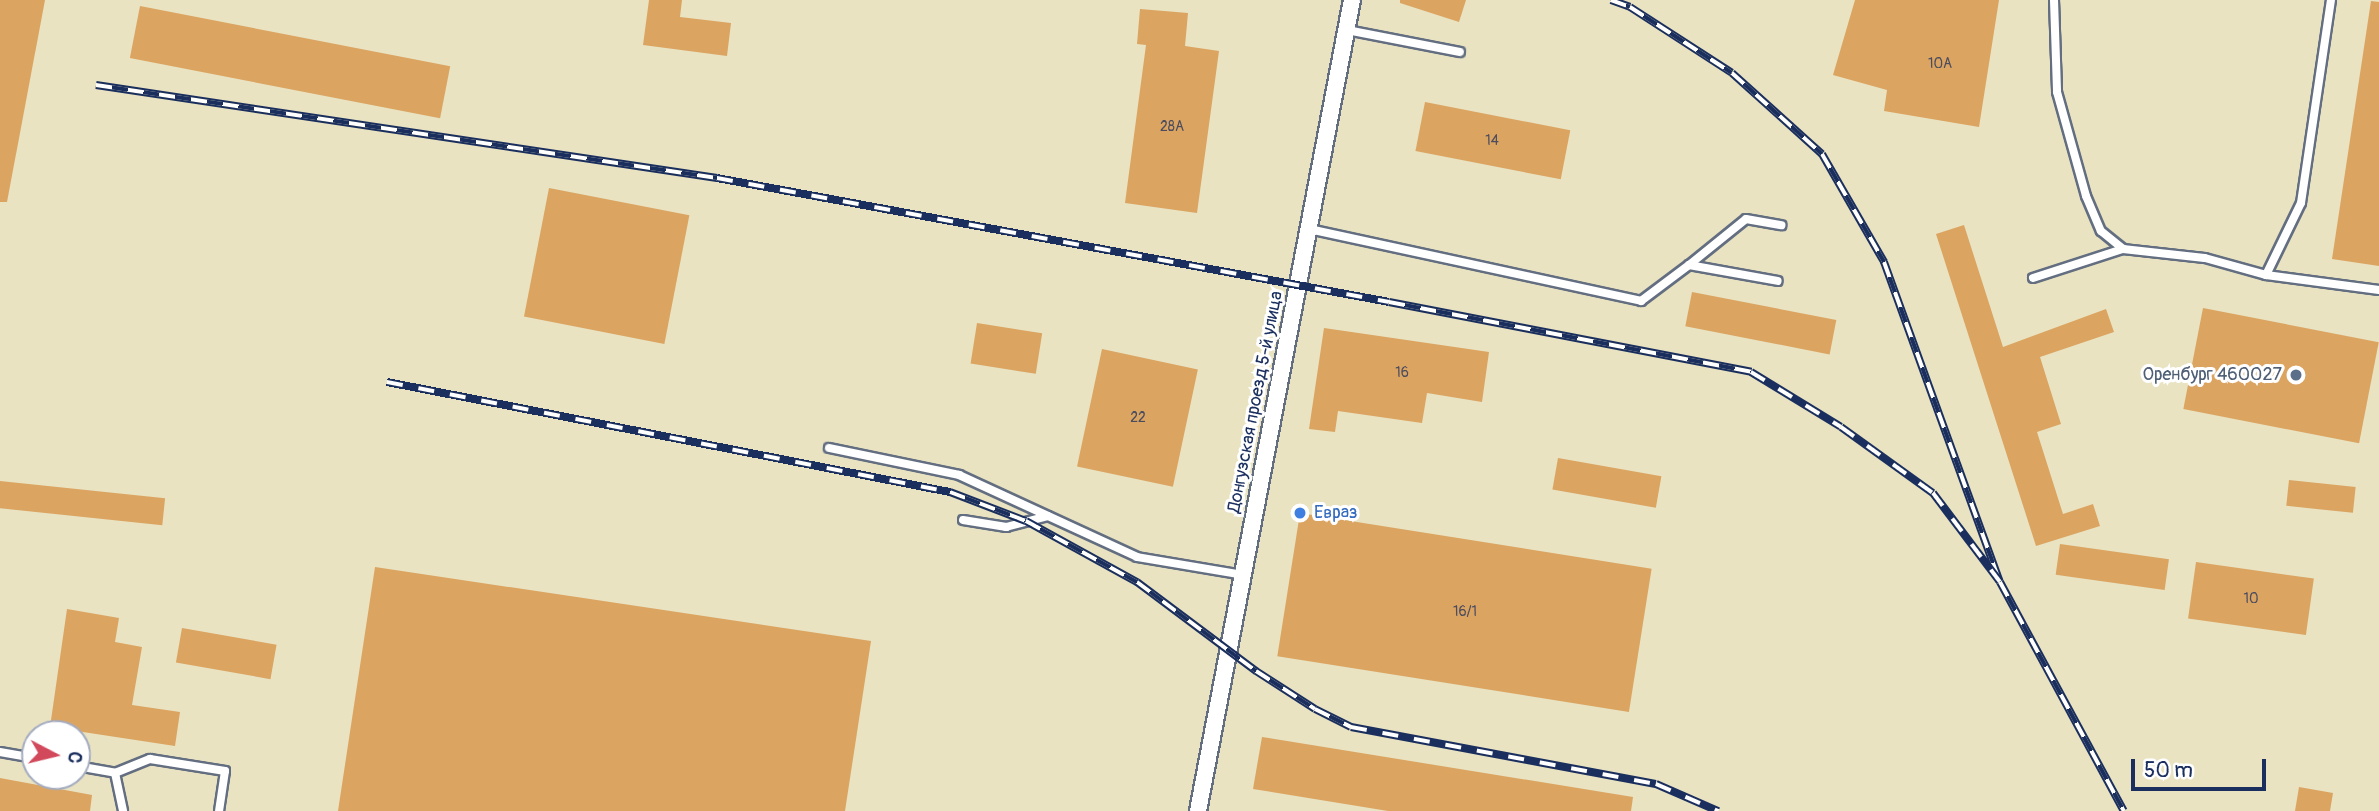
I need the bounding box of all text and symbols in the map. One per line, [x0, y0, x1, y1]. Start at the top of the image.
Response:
house number: 10А [1928, 56, 1952, 72]
house number: 28А [1160, 119, 1184, 135]
house number: 14 [1485, 133, 1499, 149]
street label: Донгузская проезд 5-й улица [1224, 289, 1288, 515]
place label: Оренбург 460027 [2143, 364, 2282, 386]
house number: 16 [1395, 365, 1409, 381]
marker: Оренбург 460027 [2288, 367, 2304, 383]
house number: 22 [1130, 410, 1146, 426]
place label: Евраз [1314, 502, 1358, 524]
marker: Евраз [1292, 505, 1308, 521]
house number: 10 [2243, 591, 2259, 607]
house number: 16/1 [1453, 604, 1477, 620]
north arrow [21, 720, 91, 790]
scale bar [2134, 744, 2269, 788]
text: С [62, 750, 87, 765]
text: 50 m [2144, 757, 2193, 784]

